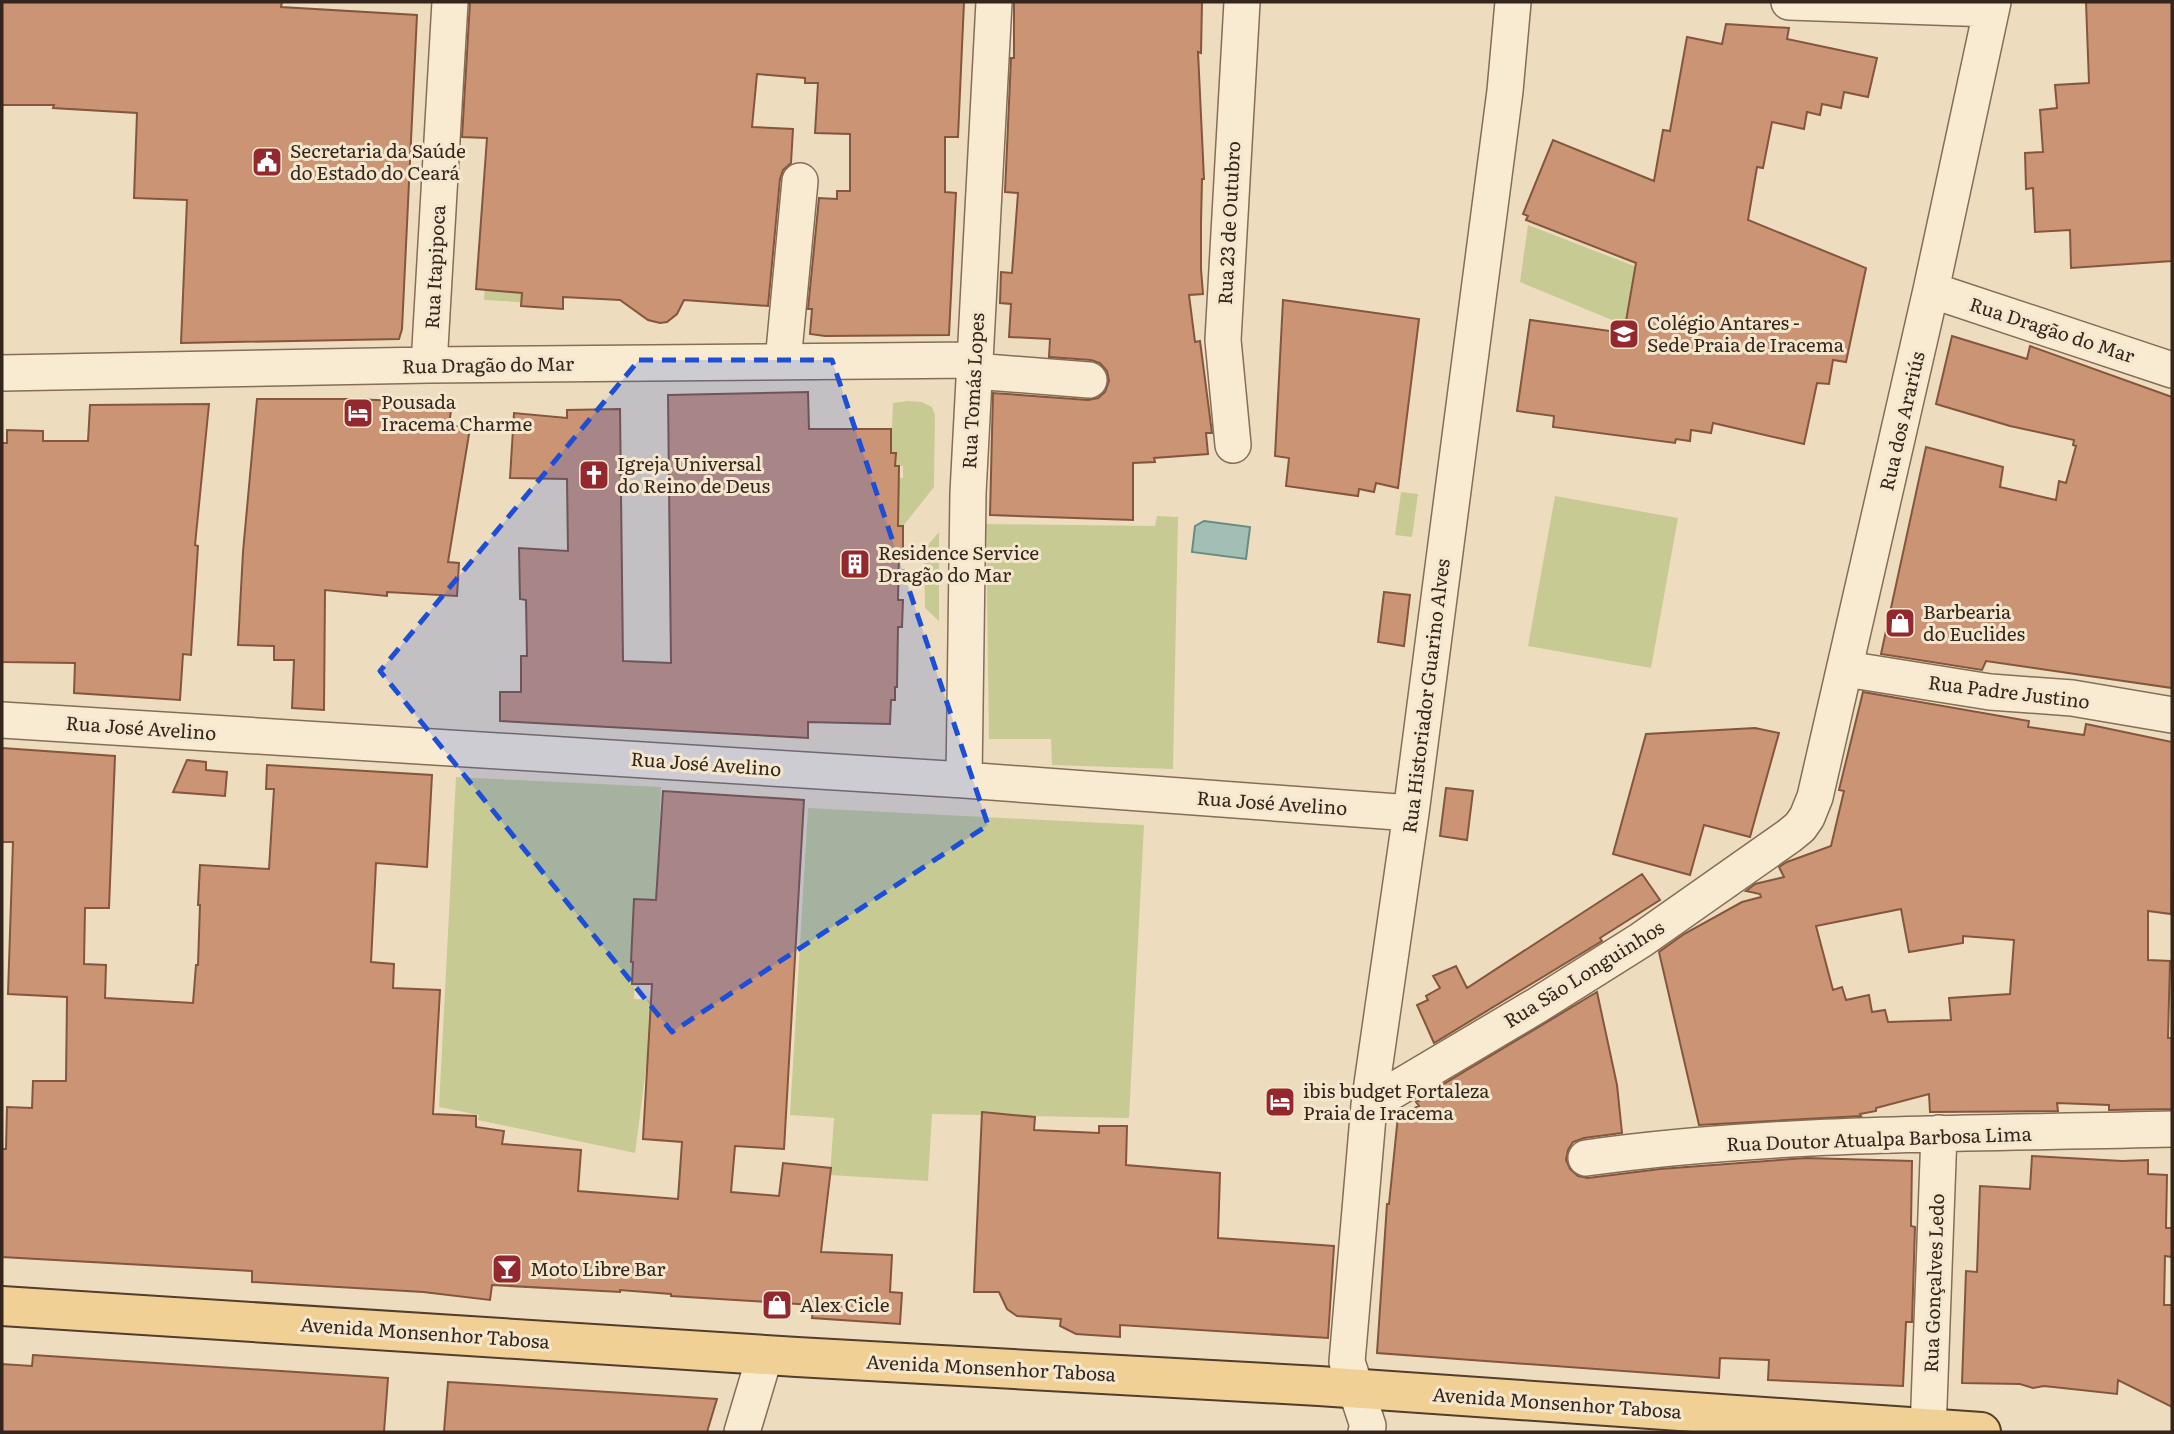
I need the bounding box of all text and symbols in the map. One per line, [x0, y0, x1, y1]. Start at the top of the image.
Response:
place label: Secretaria da Saúde do Estado do Ceará [290, 136, 466, 186]
street label: Rua 23 de Outubro [1210, 140, 1246, 306]
public building icon: Secretaria da Saúde do Estado do Ceará [250, 145, 284, 179]
street label: Rua Itapipoca [417, 203, 451, 330]
street label: Rua Dragão do Mar [1966, 289, 2139, 369]
place label: Colégio Antares - Sede Praia de Iracema [1647, 308, 1845, 358]
street label: Rua Tomás Lopes [954, 312, 990, 470]
school or university icon: Colégio Antares - Sede Praia de Iracema [1607, 317, 1641, 351]
street label: Rua Dragão do Mar [402, 348, 574, 380]
street label: Rua dos Arariús [1871, 348, 1931, 493]
place label: Pousada Iracema Charme [381, 387, 532, 437]
hotel icon: Pousada Iracema Charme [341, 396, 375, 430]
place label: Igreja Universal do Reino de Deus [617, 449, 771, 499]
church icon: Igreja Universal do Reino de Deus [577, 458, 611, 492]
place label: Residence Service Dragão do Mar [878, 538, 1039, 588]
building icon: Residence Service Dragão do Mar [838, 547, 872, 581]
street label: Rua Historiador Guarino Alves [1394, 557, 1456, 835]
place label: Barbearia do Euclides [1923, 597, 2025, 647]
shop icon: Barbearia do Euclides [1883, 606, 1917, 640]
street label: Rua Padre Justino [1927, 667, 2092, 715]
street label: Rua José Avelino [65, 708, 217, 746]
street label: Rua José Avelino [630, 744, 782, 782]
street label: Rua José Avelino [1196, 783, 1348, 821]
street label: Rua São Longuinhos [1498, 912, 1669, 1034]
place label: ibis budget Fortaleza Praia de Iracema [1303, 1076, 1490, 1126]
hotel icon: ibis budget Fortaleza Praia de Iracema [1263, 1085, 1297, 1119]
street label: Rua Doutor Atualpa Barbosa Lima [1726, 1119, 2033, 1157]
street label: Rua Gonçalves Ledo [1916, 1193, 1950, 1373]
bar icon: Moto Libre Bar [490, 1252, 524, 1286]
place label: Moto Libre Bar [530, 1254, 665, 1282]
shop icon: Alex Cicle [760, 1288, 794, 1322]
place label: Alex Cicle [800, 1290, 890, 1318]
street label: Avenida Monsenhor Tabosa [299, 1309, 551, 1355]
street label: Avenida Monsenhor Tabosa [866, 1346, 1117, 1388]
street label: Avenida Monsenhor Tabosa [1431, 1379, 1683, 1425]

